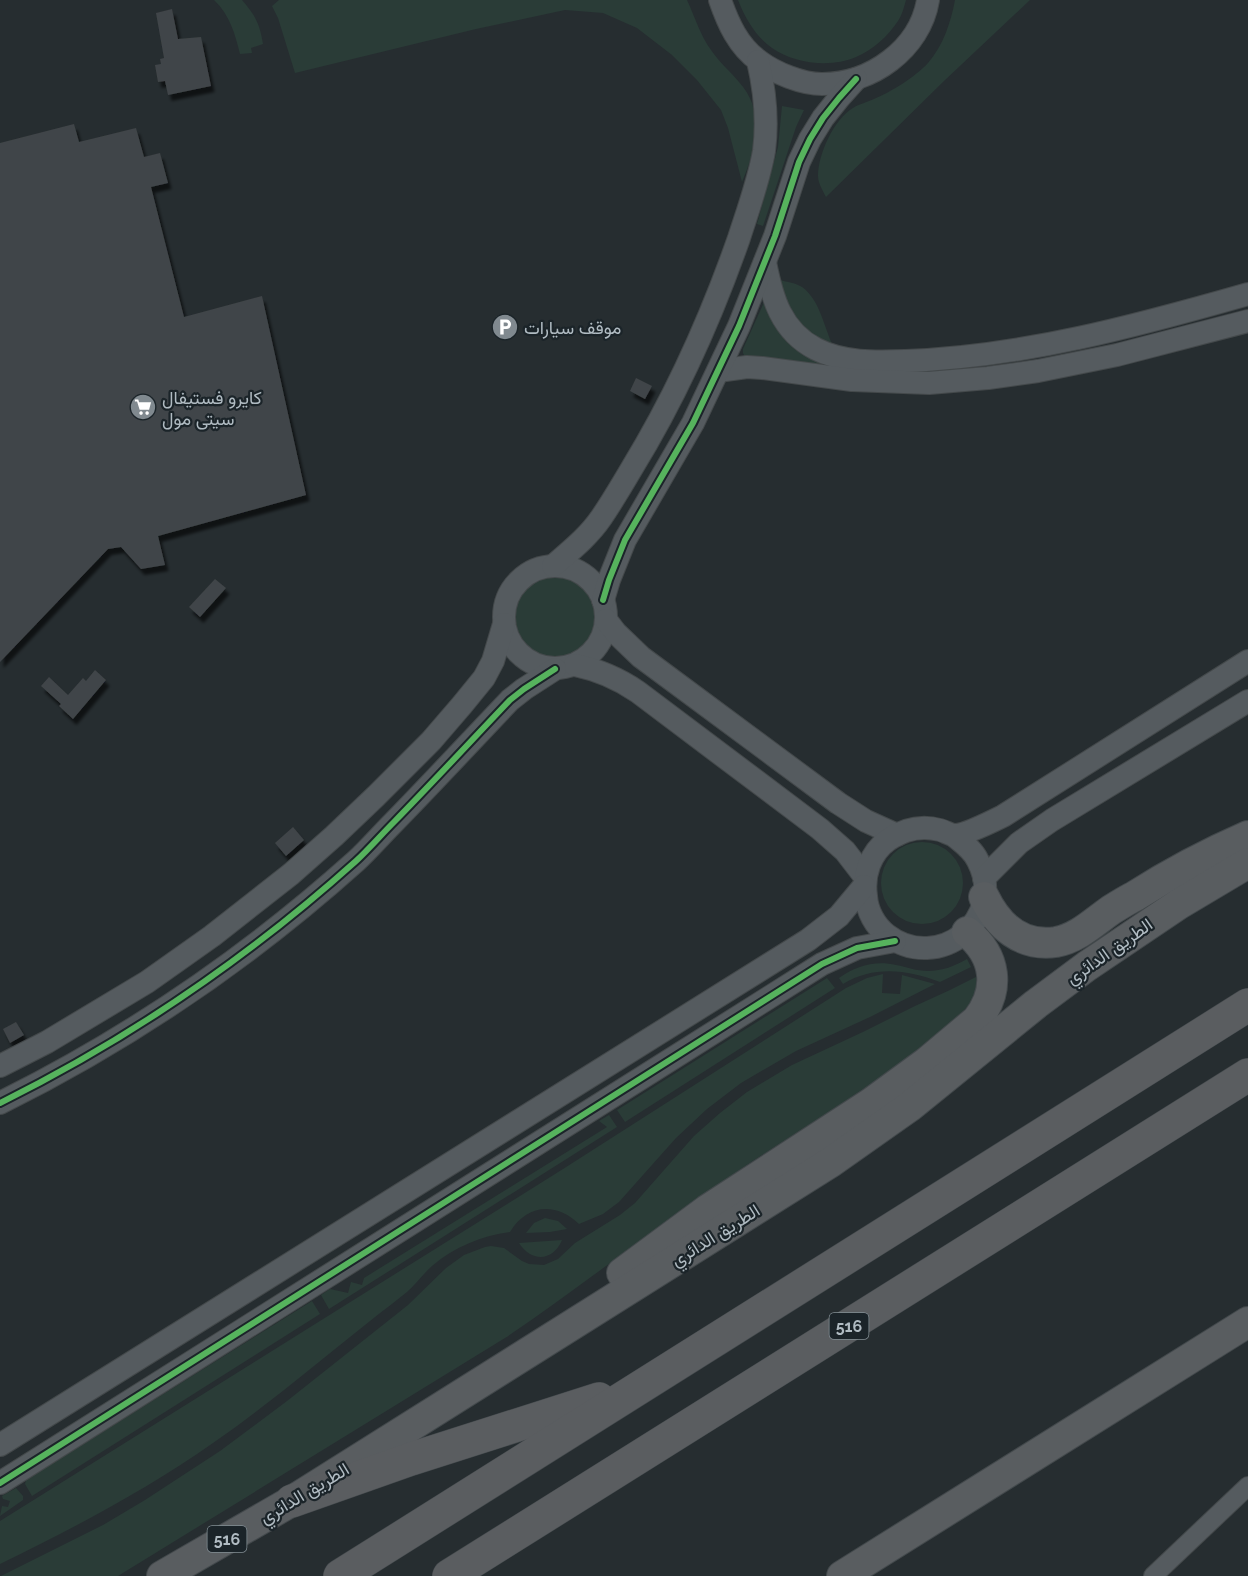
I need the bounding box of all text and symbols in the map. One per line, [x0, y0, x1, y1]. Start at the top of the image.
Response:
parking icon: موقف سيارات [490, 312, 520, 342]
place label: موقف سيارات [524, 317, 621, 339]
place label: كايرو فستيفال سيتى مول [162, 387, 262, 430]
supermarket icon: كايرو فستيفال سيتى مول [128, 392, 158, 422]
street label: الطريق الدائري [1062, 913, 1159, 993]
street label: الطريق الدائري [667, 1199, 766, 1275]
road number: 516 [830, 1313, 868, 1339]
street label: الطريق الدائري [255, 1458, 355, 1532]
road number: 516 [208, 1526, 246, 1552]

